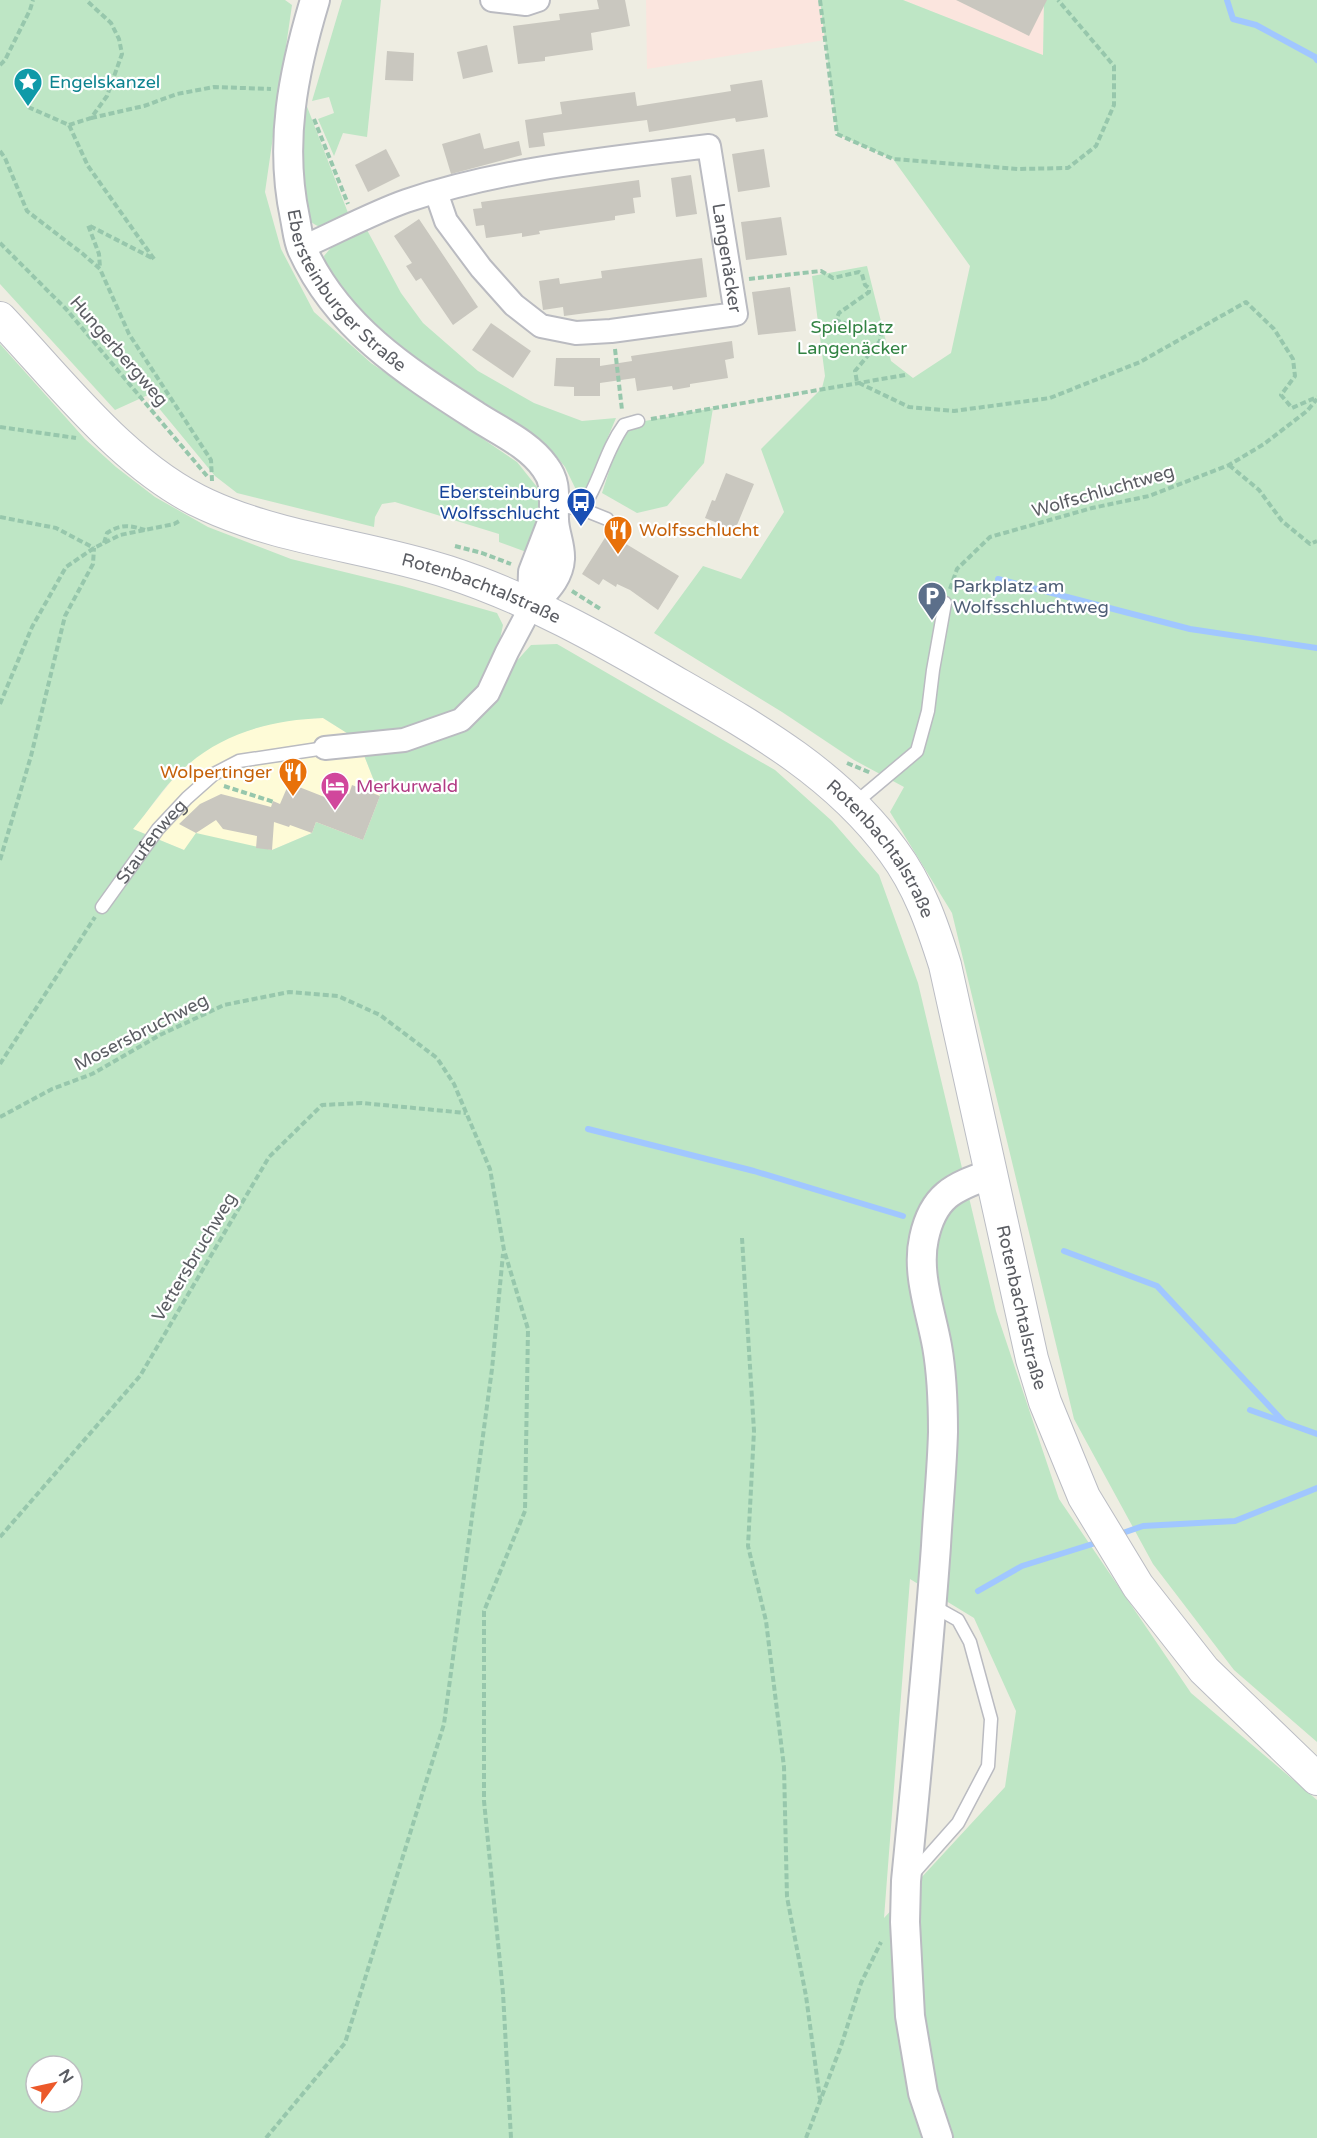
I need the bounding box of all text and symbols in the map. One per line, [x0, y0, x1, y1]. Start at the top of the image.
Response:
place icon: Engelskanzel [12, 66, 44, 108]
place label: Engelskanzel [49, 71, 160, 93]
street label: Langenäcker [707, 202, 747, 314]
street label: Ebersteinburger Straße [282, 207, 411, 376]
street label: Hungerbergweg [65, 291, 173, 411]
park label: Spielplatz Langenäcker [797, 316, 907, 359]
street label: Wolfschluchtweg [1029, 460, 1177, 522]
place label: Ebersteinburg Wolfsschlucht [439, 481, 560, 524]
bus stop icon: Ebersteinburg Wolfsschlucht [565, 486, 597, 528]
restaurant icon: Wolfsschlucht [602, 514, 634, 556]
place label: Wolfsschlucht [639, 519, 759, 541]
street label: Rotenbachtalstraße [399, 548, 564, 628]
place label: Parkplatz am Wolfsschluchtweg [953, 575, 1109, 618]
parking icon: Parkplatz am Wolfsschluchtweg [916, 580, 948, 622]
restaurant icon: Wolpertinger [277, 756, 309, 798]
place label: Wolpertinger [160, 761, 272, 783]
hotel icon: Merkurwald [319, 770, 351, 812]
place label: Merkurwald [356, 775, 458, 797]
street label: Rotenbachtalstraße [822, 775, 939, 921]
street label: Staufenweg [111, 795, 191, 888]
street label: Mosersbruchweg [70, 989, 212, 1075]
street label: Vettersbruchweg [147, 1189, 241, 1325]
street label: Rotenbachtalstraße [992, 1223, 1052, 1393]
north arrow [24, 2054, 84, 2114]
text: N [54, 2066, 78, 2087]

